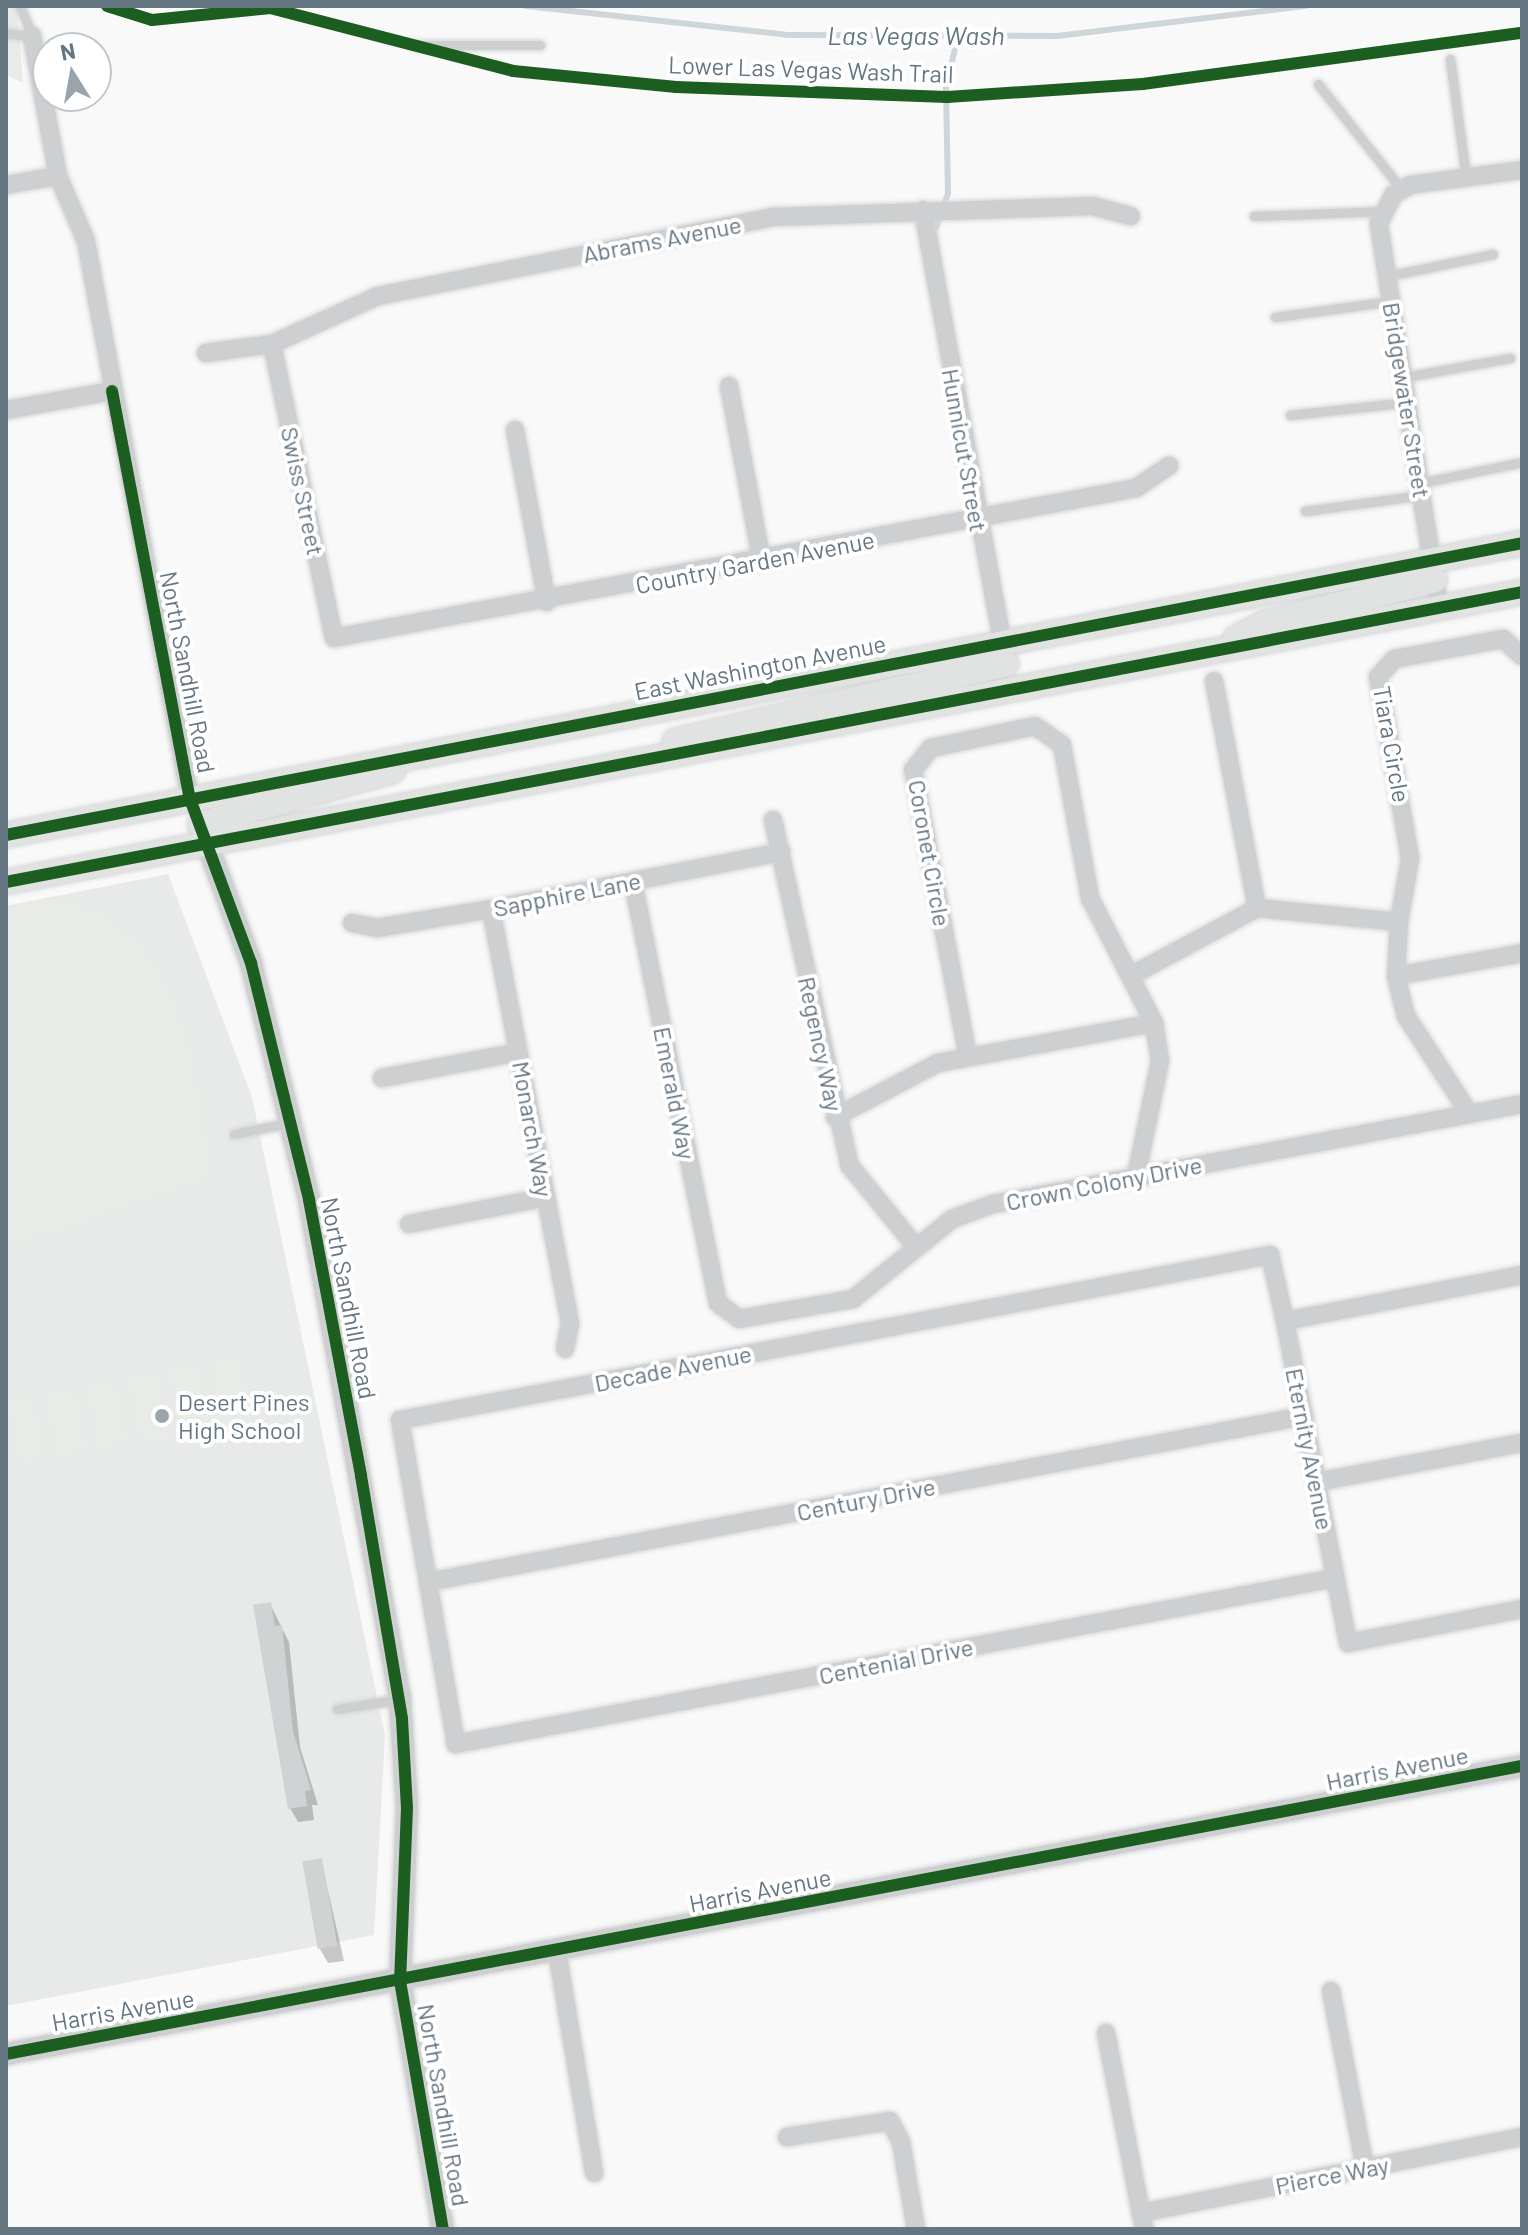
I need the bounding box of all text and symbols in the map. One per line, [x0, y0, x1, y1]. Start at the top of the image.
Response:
water label: Las Vegas Wash [827, 19, 1005, 51]
north arrow [32, 32, 112, 112]
text: N [58, 36, 77, 65]
street label: Lower Las Vegas Wash Trail [668, 50, 954, 88]
street label: Abrams Avenue [580, 209, 744, 269]
street label: Bridgewater Street [1377, 300, 1437, 500]
street label: Hunnicut Street [936, 366, 994, 534]
street label: Swiss Street [275, 424, 331, 558]
street label: Country Garden Avenue [633, 525, 877, 599]
street label: North Sandhill Road [154, 569, 222, 775]
street label: East Washington Avenue [632, 628, 888, 706]
street label: Tiara Circle [1368, 684, 1416, 804]
street label: Coronet Circle [903, 777, 957, 929]
street label: Sapphire Lane [491, 866, 643, 922]
street label: Regency Way [793, 974, 849, 1114]
street label: Emerald Way [648, 1024, 702, 1162]
street label: Monarch Way [507, 1059, 559, 1199]
street label: Crown Colony Drive [1004, 1150, 1204, 1216]
street label: North Sandhill Road [315, 1195, 383, 1401]
street label: Decade Avenue [592, 1339, 754, 1397]
street label: Eternity Avenue [1280, 1366, 1340, 1532]
place label: Desert Pines High School [178, 1388, 310, 1444]
marker: Desert Pines High School [153, 1407, 171, 1425]
street label: Century Drive [794, 1471, 938, 1527]
street label: Centenial Drive [816, 1632, 976, 1690]
street label: Harris Avenue [1323, 1740, 1471, 1796]
street label: Harris Avenue [686, 1862, 834, 1918]
street label: Harris Avenue [50, 1983, 196, 2037]
street label: North Sandhill Road [412, 2002, 476, 2208]
street label: Pierce Way [1273, 2150, 1391, 2200]

